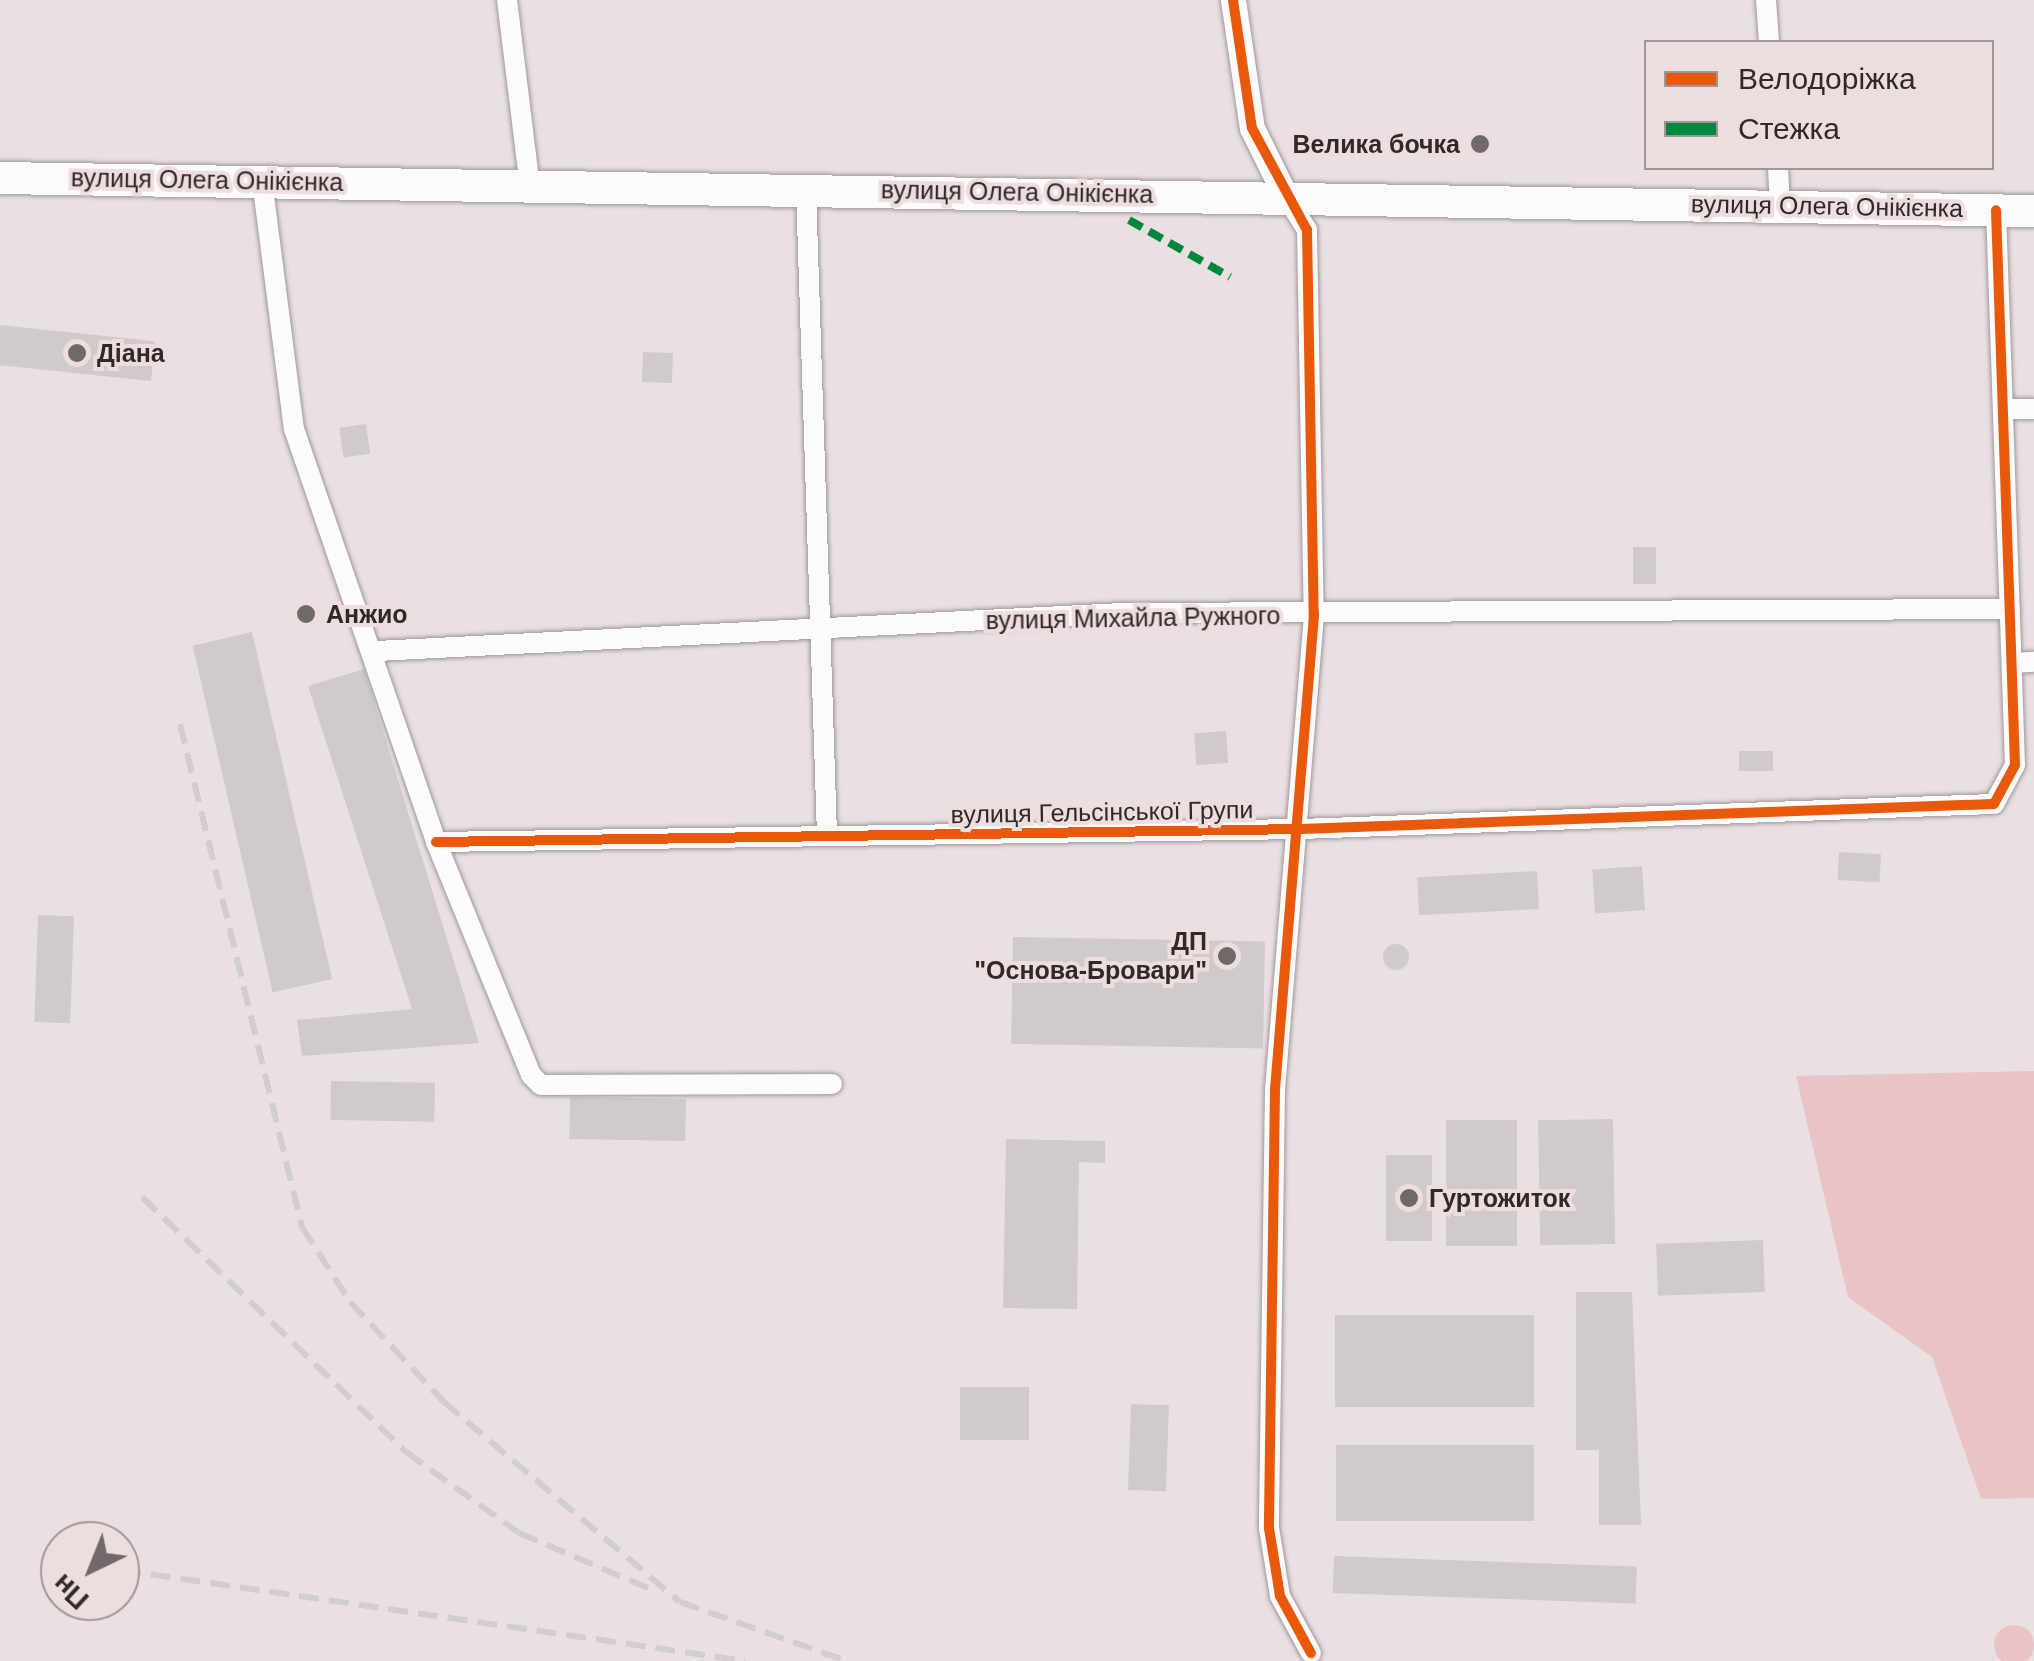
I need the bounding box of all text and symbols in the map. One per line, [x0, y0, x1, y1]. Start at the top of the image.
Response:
legend [1644, 40, 1994, 170]
text: Велодоріжка [1738, 62, 1916, 95]
text: Стежка [1738, 112, 1840, 145]
place label: Велика бочка [1292, 129, 1460, 159]
marker: Велика бочка [1469, 133, 1491, 155]
street label: вулиця Олега Онікієнка [71, 163, 343, 197]
street label: вулиця Олега Онікієнка [881, 175, 1153, 209]
street label: вулиця Олега Онікієнка [1691, 189, 1963, 223]
place label: Діана [97, 338, 165, 368]
marker: Діана [66, 342, 88, 364]
place label: Анжио [326, 599, 408, 629]
street label: вулиця Михайла Ружного [985, 600, 1281, 636]
marker: Анжио [295, 603, 317, 625]
street label: вулиця Гельсінської Групи [950, 794, 1254, 830]
place label: ДП "Основа-Бровари" [974, 927, 1207, 986]
marker: ДП "Основа-Бровари" [1216, 945, 1238, 967]
place label: Гуртожиток [1429, 1183, 1570, 1213]
marker: Гуртожиток [1398, 1187, 1420, 1209]
north arrow [40, 1521, 140, 1621]
text: Пн [46, 1568, 95, 1616]

